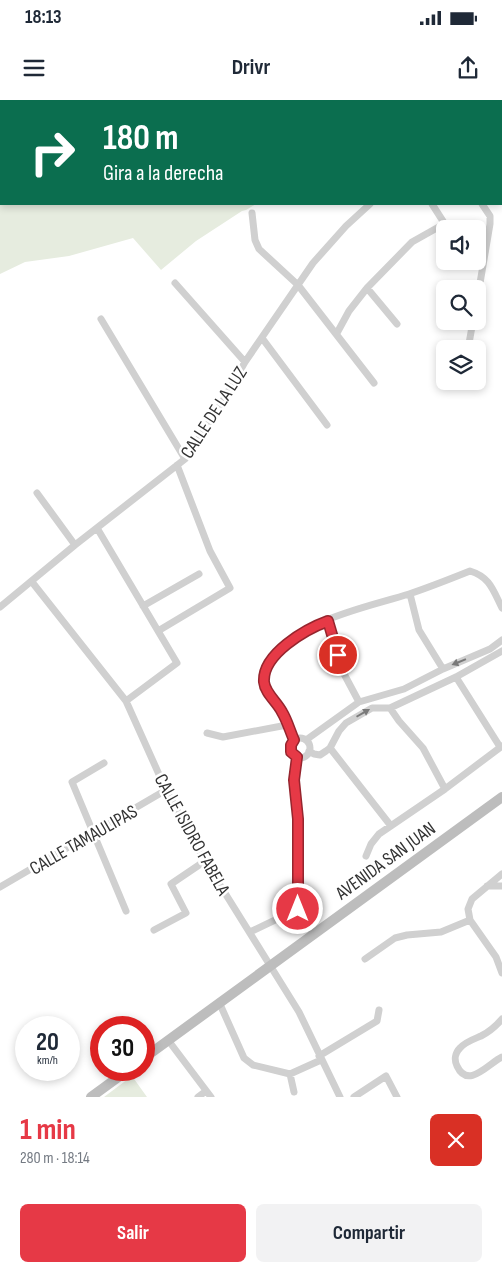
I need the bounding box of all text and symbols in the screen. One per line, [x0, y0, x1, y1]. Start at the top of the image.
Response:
text: 18:13 [25, 6, 62, 29]
icon: menu [20, 54, 48, 82]
text: Drivr [232, 54, 270, 81]
icon: share [454, 54, 482, 82]
text: 180 m [103, 117, 179, 160]
icon: right [20, 120, 85, 185]
text: Gira a la derecha [103, 160, 224, 187]
map controls [436, 220, 486, 390]
button: sound [436, 220, 486, 270]
button: search [436, 280, 486, 330]
button: layers [436, 340, 486, 390]
street label: CALLE DE LA LUZ [176, 362, 253, 463]
pin [317, 634, 359, 676]
icon: arrive [324, 641, 352, 669]
one-way arrow [452, 659, 466, 667]
one-way arrow [356, 709, 369, 718]
street label: CALLE ISIDRO FABELA [149, 770, 235, 900]
street label: CALLE TAMAULIPAS [26, 800, 142, 880]
street label: AVENIDA SAN JUAN [331, 817, 440, 906]
position arrow [271, 882, 323, 934]
speed limit sign: 30 [90, 1016, 155, 1081]
text: 20 [36, 1027, 59, 1058]
text: km/h [37, 1053, 58, 1068]
text: 1 min [20, 1112, 76, 1148]
button: close [430, 1114, 482, 1166]
text: 280 m · 18:14 [20, 1149, 90, 1168]
button: Salir [20, 1204, 246, 1262]
button: Compartir [256, 1204, 482, 1262]

